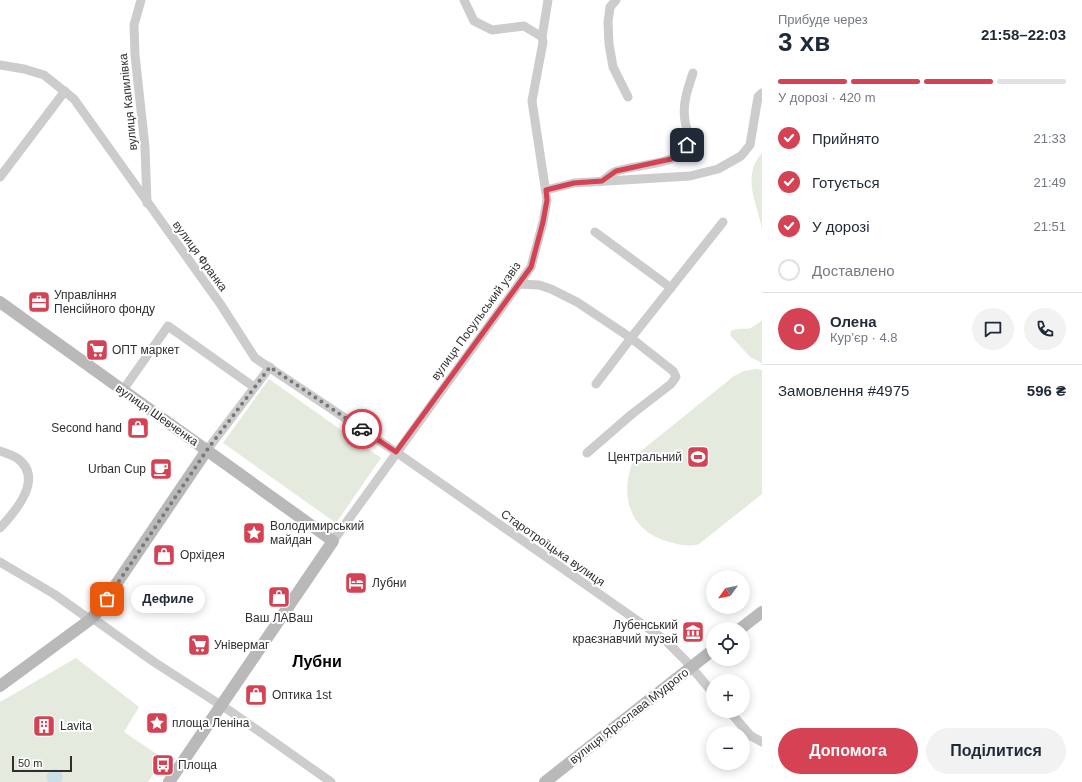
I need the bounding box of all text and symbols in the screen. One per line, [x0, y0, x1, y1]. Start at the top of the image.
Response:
text: Прибуде через [778, 12, 868, 27]
text: 21:58–22:03 [981, 26, 1066, 43]
text: 3 хв [778, 27, 830, 57]
street label: вулиця Капилівка [116, 53, 140, 151]
text: У дорозі · 420 m [778, 90, 876, 105]
icon: check [778, 127, 800, 149]
pin [670, 128, 704, 162]
text: Прийнято [812, 130, 879, 147]
text: 21:33 [1033, 131, 1066, 146]
icon: home [676, 134, 698, 156]
icon: check [778, 171, 800, 193]
text: Готується [812, 174, 880, 191]
text: 21:49 [1033, 175, 1066, 190]
icon: check [778, 215, 800, 237]
street label: вулиця Франка [170, 218, 230, 294]
text: У дорозі [812, 218, 870, 235]
text: 21:51 [1033, 219, 1066, 234]
street label: вулиця Посульський узвіз [428, 259, 524, 383]
text: Доставлено [812, 262, 895, 279]
place label: Управління Пенсійного фонду [54, 288, 155, 316]
office icon: Управління Пенсійного фонду [26, 289, 52, 315]
button: chat [972, 308, 1014, 350]
button: phone [1024, 308, 1066, 350]
text: Олена [830, 313, 877, 330]
text: О [793, 320, 805, 337]
text: Кур’єр · 4.8 [830, 330, 898, 345]
supermarket icon: ОПТ маркет [84, 337, 110, 363]
place label: ОПТ маркет [112, 343, 180, 357]
street label: вулиця Шевченка [113, 381, 201, 449]
text: Замовлення #4975 [778, 382, 909, 399]
text: 596 ₴ [1027, 382, 1066, 399]
courier [342, 409, 382, 449]
shop icon: Second hand [125, 415, 151, 441]
icon: car [351, 418, 373, 440]
place label: Second hand [51, 421, 122, 435]
sports icon: Центральний [685, 444, 711, 470]
place label: Центральний [608, 450, 682, 464]
cafe icon: Urban Cup [148, 456, 174, 482]
place label: Urban Cup [88, 462, 146, 476]
street label: Старотроїцька вулиця [498, 507, 608, 589]
place label: Володимирський майдан [270, 519, 364, 547]
place icon: Володимирський майдан [241, 520, 267, 546]
shop icon: Орхідея [151, 542, 177, 568]
place label: Орхідея [180, 548, 225, 562]
hotel icon: Лубни [343, 570, 369, 596]
north arrow [706, 570, 750, 614]
map controls [706, 570, 750, 770]
place label: Лубни [372, 576, 406, 590]
pin [90, 582, 124, 616]
shop icon: Ваш ЛАВаш [266, 584, 292, 610]
callout: Дефиле [131, 585, 205, 613]
icon: bag [96, 588, 118, 610]
text: Дефиле [142, 591, 194, 606]
place label: Ваш ЛАВаш [245, 611, 313, 625]
place label: Лубенський краєзнавчий музей [573, 618, 678, 646]
museum icon: Лубенський краєзнавчий музей [680, 619, 706, 645]
button: locate [706, 622, 750, 666]
supermarket icon: Універмаг [186, 632, 212, 658]
place label: Універмаг [214, 638, 270, 652]
district label: Лубни [292, 653, 342, 670]
street label: вулиця Ярослава Мудрого [567, 665, 692, 767]
button: + [706, 674, 750, 718]
shop icon: Оптика 1st [243, 682, 269, 708]
place label: Оптика 1st [272, 688, 332, 702]
place icon: площа Леніна [144, 710, 170, 736]
building icon: Lavita [31, 713, 57, 739]
place label: площа Леніна [172, 716, 250, 730]
place label: Lavita [60, 719, 92, 733]
button: − [706, 726, 750, 770]
button: Допомога [778, 728, 918, 774]
button: Поділитися [926, 728, 1066, 774]
bus stop icon: Площа [150, 752, 176, 778]
scale bar [12, 754, 72, 773]
text: 50 m [18, 757, 42, 769]
place label: Площа [178, 758, 217, 772]

